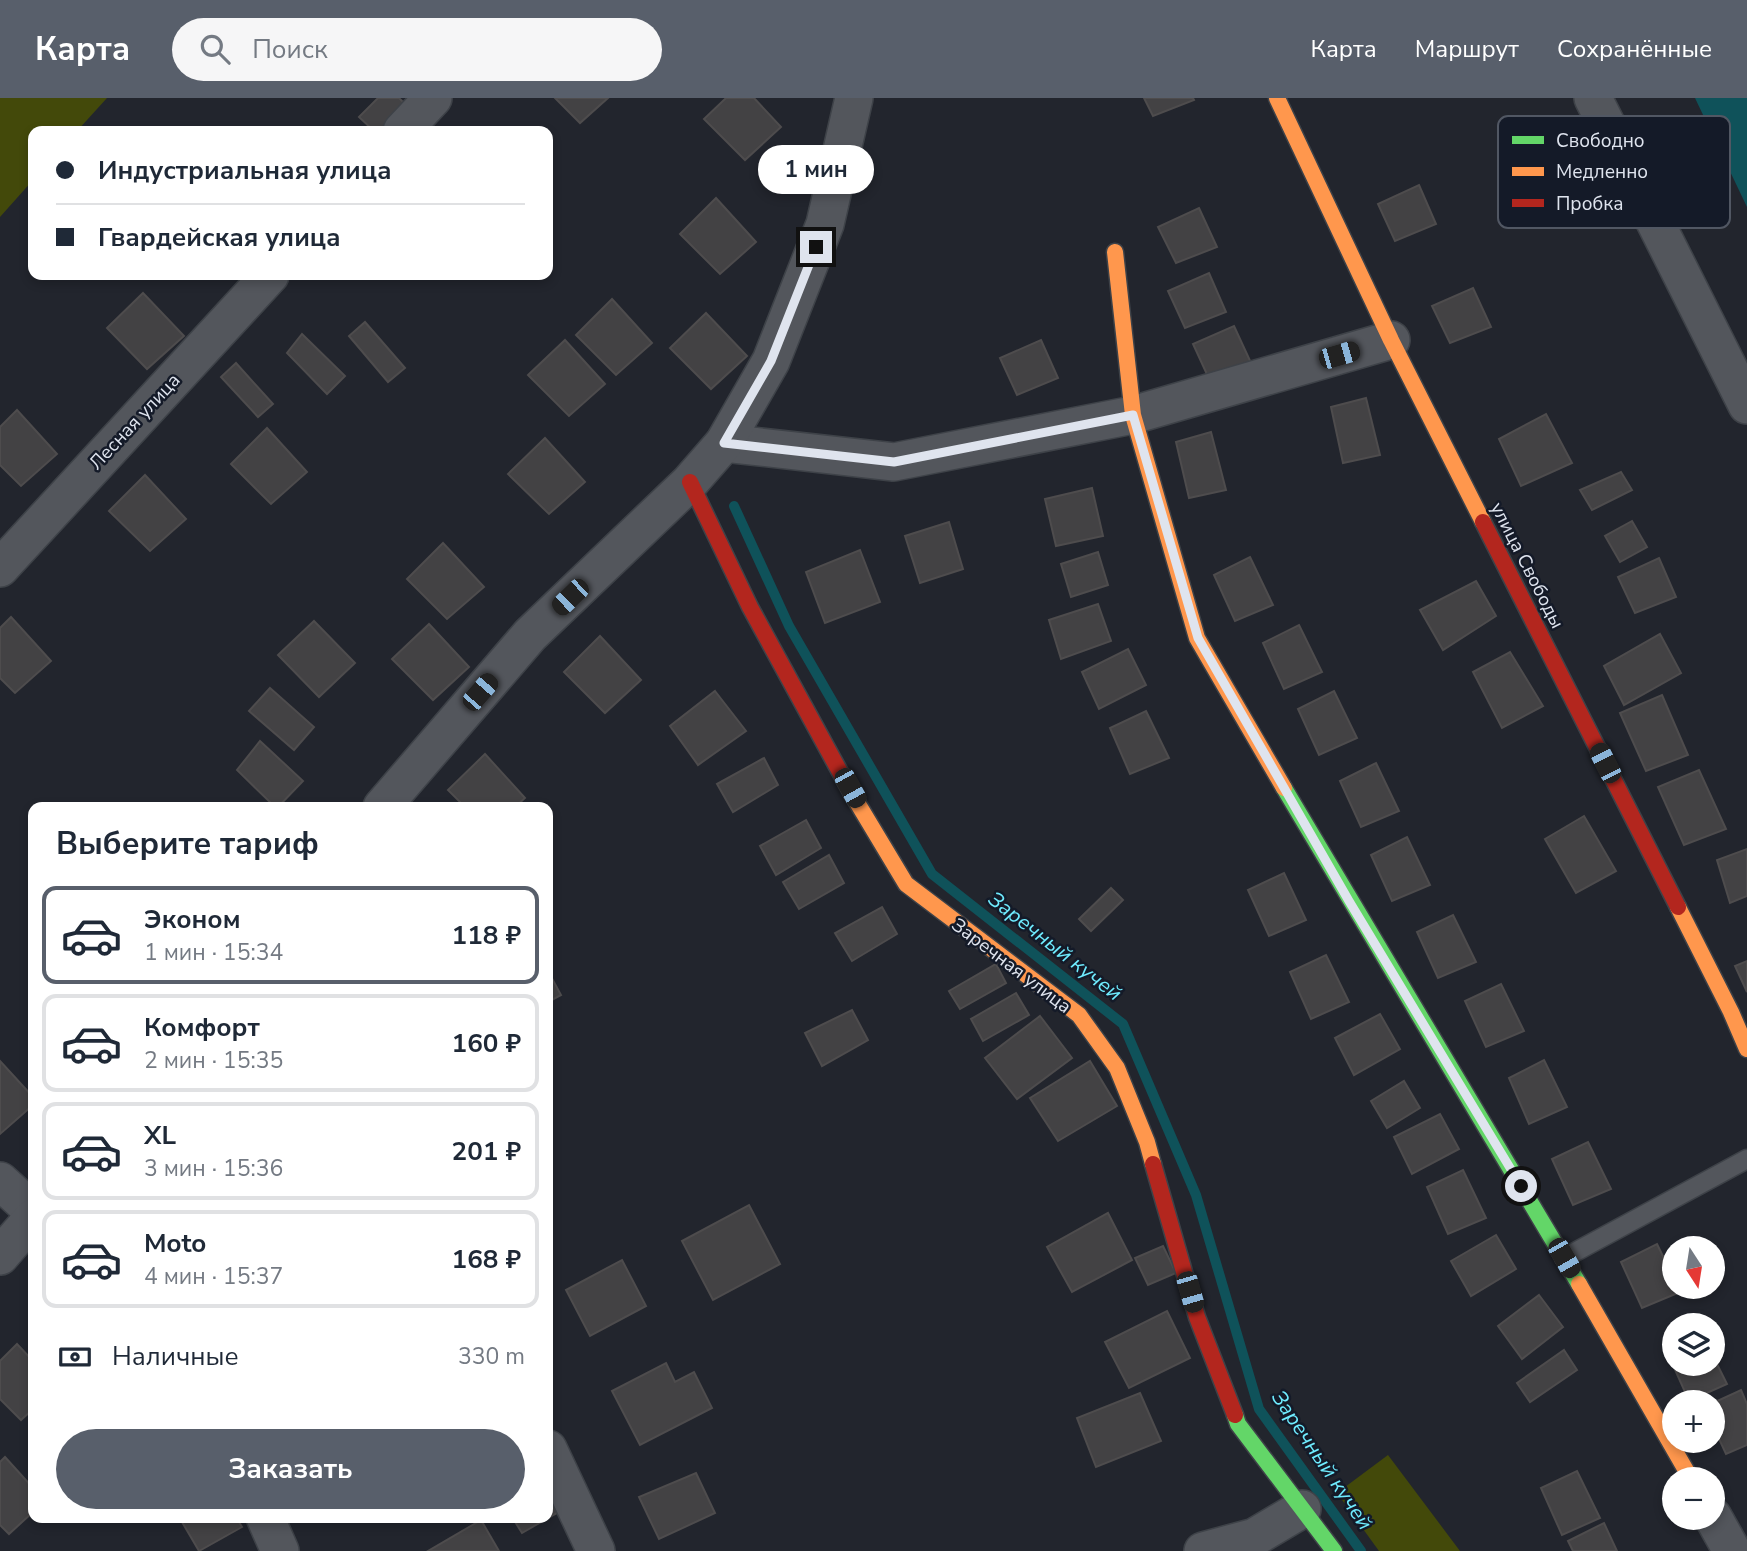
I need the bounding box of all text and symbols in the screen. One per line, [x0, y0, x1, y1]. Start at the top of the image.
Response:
search box [172, 18, 662, 81]
text: Карта [35, 27, 130, 72]
icon: search [196, 30, 234, 68]
text: Поиск [252, 32, 328, 67]
text: Карта [1311, 33, 1377, 65]
text: Маршрут [1415, 33, 1519, 65]
text: Сохранённые [1557, 33, 1712, 65]
legend [1498, 116, 1730, 228]
text: Свободно [1556, 128, 1645, 154]
callout: 1 мин [758, 145, 874, 194]
text: Индустриальная улица [98, 153, 392, 188]
text: 1 мин [784, 154, 848, 185]
text: Медленно [1556, 159, 1648, 185]
text: Пробка [1556, 191, 1623, 217]
text: Гвардейская улица [98, 220, 341, 255]
route end [800, 231, 832, 263]
car [1316, 339, 1363, 371]
street label: Лесная улица [83, 368, 186, 475]
street label: улица Свободы [1484, 498, 1570, 633]
car [548, 575, 593, 619]
car [459, 669, 502, 715]
car [1587, 740, 1624, 786]
car [831, 765, 870, 811]
text: Выберите тариф [56, 822, 319, 865]
water label: Заречный кучей [982, 885, 1128, 1007]
text: Эконом [144, 902, 241, 937]
icon: car [60, 904, 123, 967]
street label: Заречная улица [946, 912, 1077, 1020]
text: 118 ₽ [452, 918, 521, 953]
text: 1 мин · 15:34 [144, 937, 283, 968]
text: Комфорт [144, 1010, 260, 1045]
icon: car [60, 1012, 123, 1075]
text: 160 ₽ [452, 1026, 521, 1061]
text: 2 мин · 15:35 [144, 1045, 283, 1076]
text: XL [144, 1118, 176, 1153]
icon: car [60, 1120, 123, 1183]
text: 201 ₽ [452, 1134, 521, 1169]
text: 3 мин · 15:36 [144, 1153, 283, 1184]
route start [1505, 1170, 1537, 1202]
text: Moto [144, 1226, 206, 1261]
icon: car [60, 1228, 123, 1291]
car [1545, 1235, 1584, 1281]
north arrow [1662, 1236, 1726, 1298]
map controls [1662, 1236, 1725, 1530]
text: 168 ₽ [452, 1242, 521, 1277]
text: 4 мин · 15:37 [144, 1261, 283, 1292]
car [1175, 1269, 1206, 1315]
button: layers [1662, 1313, 1725, 1376]
icon: cash [56, 1338, 94, 1376]
text: Наличные [112, 1339, 239, 1374]
text: 330 m [458, 1341, 525, 1372]
water label: Заречный кучей [1265, 1385, 1379, 1535]
button: + [1662, 1390, 1725, 1453]
button: Заказать [56, 1429, 525, 1509]
button: − [1662, 1467, 1725, 1530]

